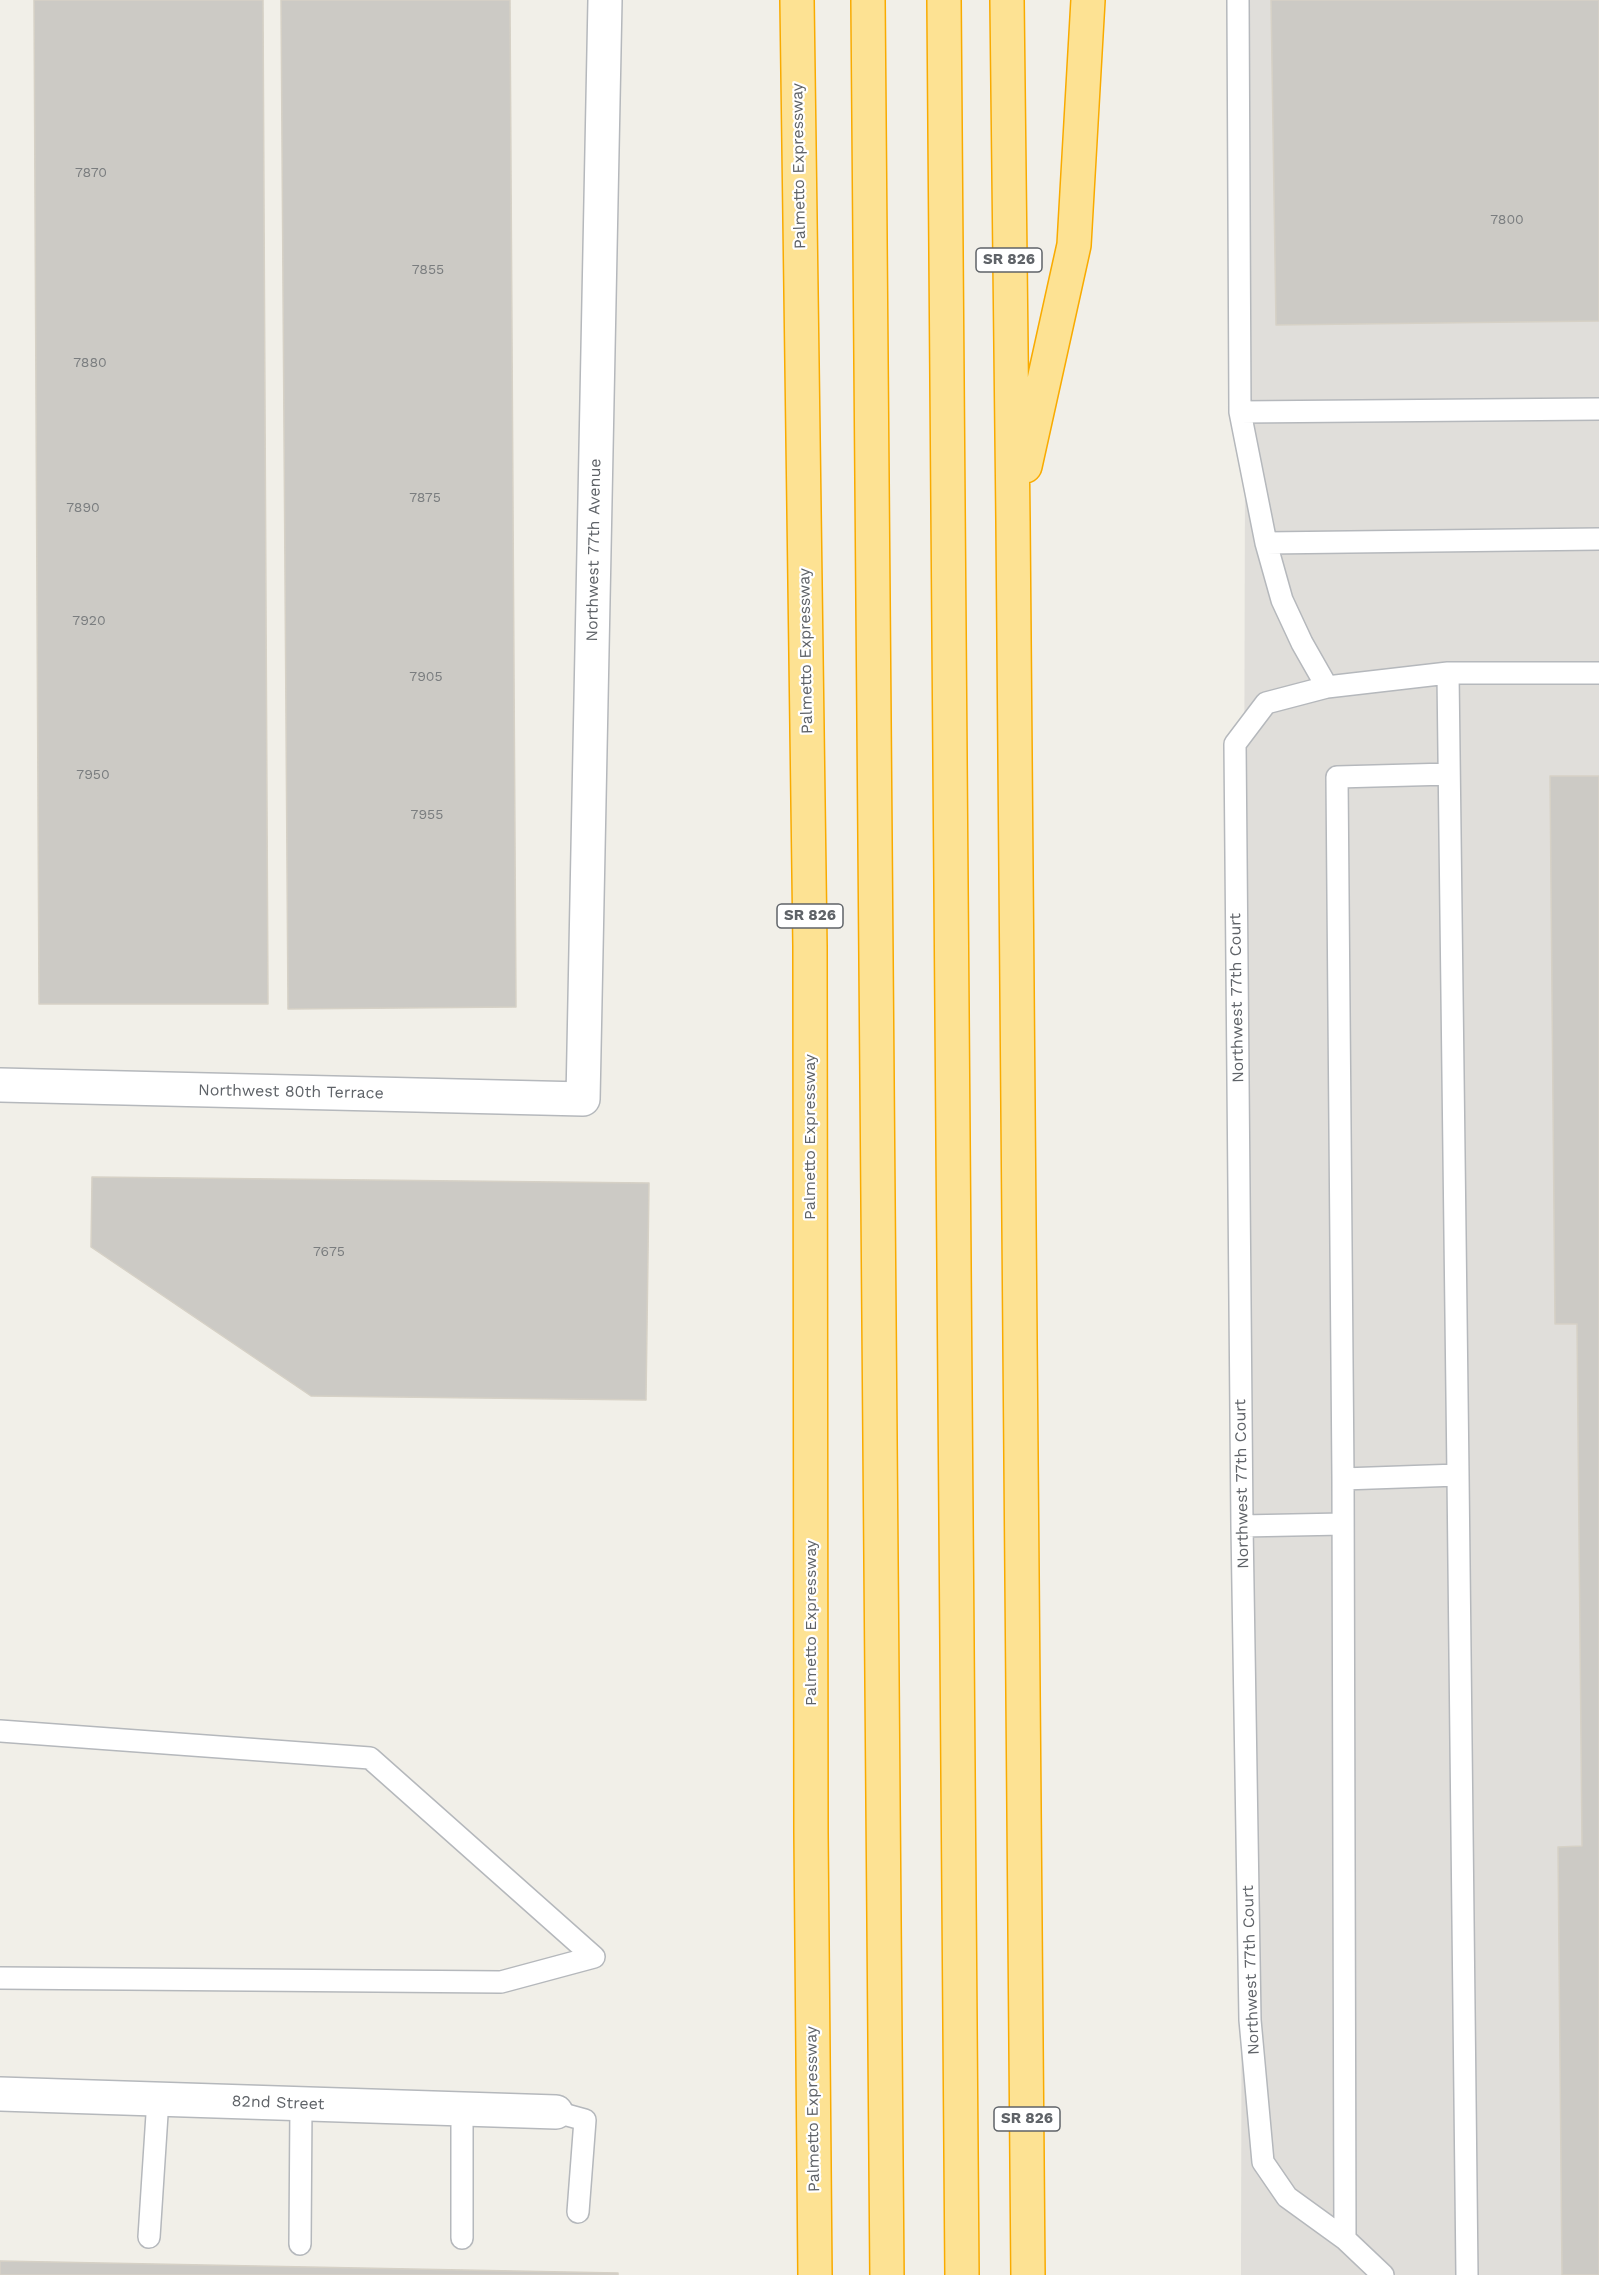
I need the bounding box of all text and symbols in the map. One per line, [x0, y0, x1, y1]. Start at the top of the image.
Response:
street label: Palmetto Expressway [788, 83, 810, 249]
house number: 7870 [75, 165, 107, 181]
house number: 7800 [1490, 212, 1524, 228]
road number: SR 826 [976, 248, 1042, 272]
house number: 7855 [412, 262, 444, 278]
house number: 7880 [73, 355, 107, 371]
street label: Northwest 77th Avenue [583, 458, 605, 642]
house number: 7875 [409, 490, 441, 506]
house number: 7890 [66, 500, 100, 516]
street label: Palmetto Expressway [795, 568, 817, 734]
house number: 7920 [72, 613, 106, 629]
house number: 7905 [409, 669, 443, 685]
house number: 7950 [76, 767, 110, 783]
house number: 7955 [411, 807, 443, 823]
road number: SR 826 [777, 904, 843, 928]
street label: Northwest 77th Court [1226, 913, 1248, 1083]
street label: Palmetto Expressway [800, 1054, 820, 1220]
street label: Northwest 80th Terrace [198, 1081, 384, 1103]
house number: 7675 [313, 1244, 345, 1260]
street label: Northwest 77th Court [1231, 1399, 1253, 1569]
street label: Palmetto Expressway [801, 1540, 821, 1706]
street label: Northwest 77th Court [1238, 1885, 1264, 2055]
street label: Palmetto Expressway [802, 2026, 824, 2192]
street label: 82nd Street [231, 2092, 325, 2114]
road number: SR 826 [994, 2107, 1060, 2131]

